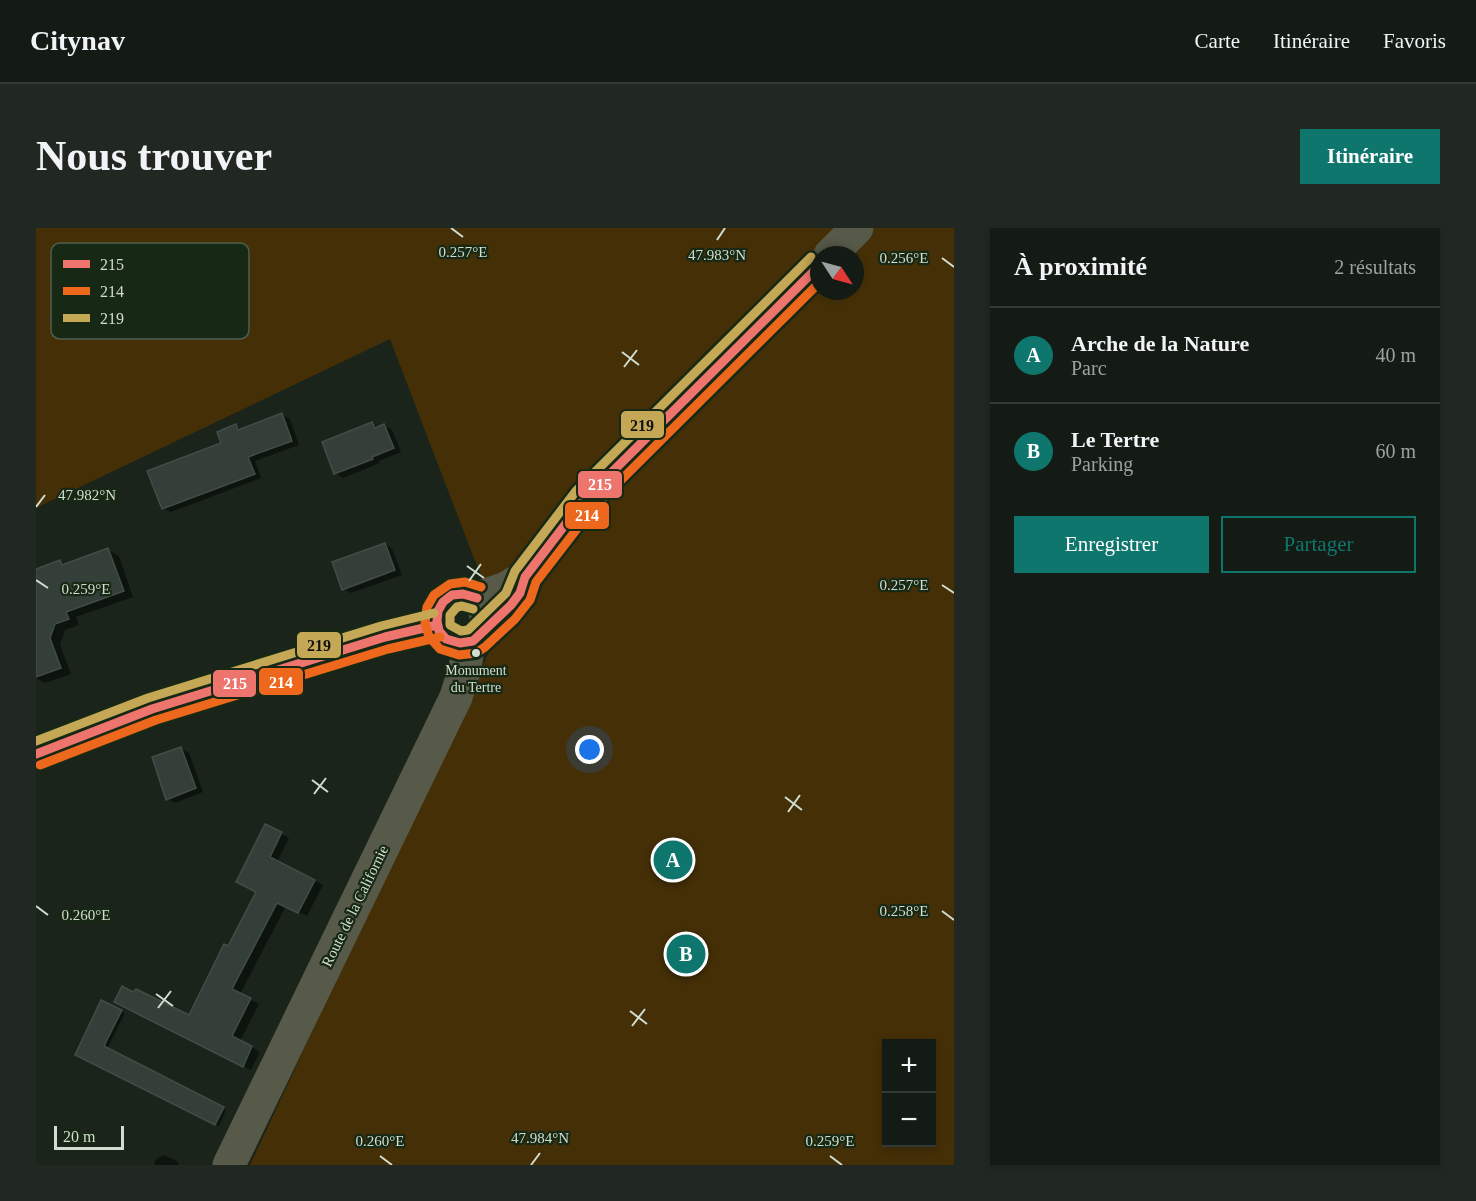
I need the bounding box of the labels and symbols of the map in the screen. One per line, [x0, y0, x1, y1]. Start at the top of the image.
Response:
legend [51, 243, 249, 339]
text: 0.257°E [439, 244, 487, 260]
north arrow [810, 246, 864, 300]
text: 47.983°N [688, 247, 746, 263]
text: 0.256°E [880, 250, 928, 266]
text: 215 [100, 256, 124, 273]
text: 214 [100, 283, 124, 300]
text: 219 [100, 310, 124, 327]
line badge: 219 [620, 410, 665, 439]
text: 219 [630, 417, 654, 434]
line badge: 215 [577, 470, 623, 499]
text: 215 [588, 476, 612, 493]
text: 47.982°N [58, 487, 116, 503]
line badge: 214 [564, 501, 610, 530]
text: 214 [575, 507, 599, 524]
text: 0.257°E [880, 577, 928, 593]
text: 0.259°E [62, 581, 110, 597]
line badge: 219 [296, 631, 342, 659]
text: 219 [307, 637, 331, 654]
marker: Monument du Tertre [470, 647, 482, 659]
place label: Monument du Tertre [445, 663, 507, 695]
line badge: 214 [258, 667, 304, 696]
line badge: 215 [212, 669, 257, 698]
text: 214 [269, 674, 293, 691]
text: 215 [223, 675, 247, 692]
your location [575, 735, 604, 764]
pin: A [654, 838, 692, 882]
street label: Route de la Californie [319, 842, 391, 969]
text: 0.258°E [880, 903, 928, 919]
text: 0.260°E [62, 907, 110, 923]
pin: B [666, 932, 706, 976]
scale bar [54, 1123, 124, 1150]
text: 47.984°N [511, 1130, 569, 1146]
text: 0.260°E [356, 1133, 404, 1149]
text: 0.259°E [806, 1133, 854, 1149]

